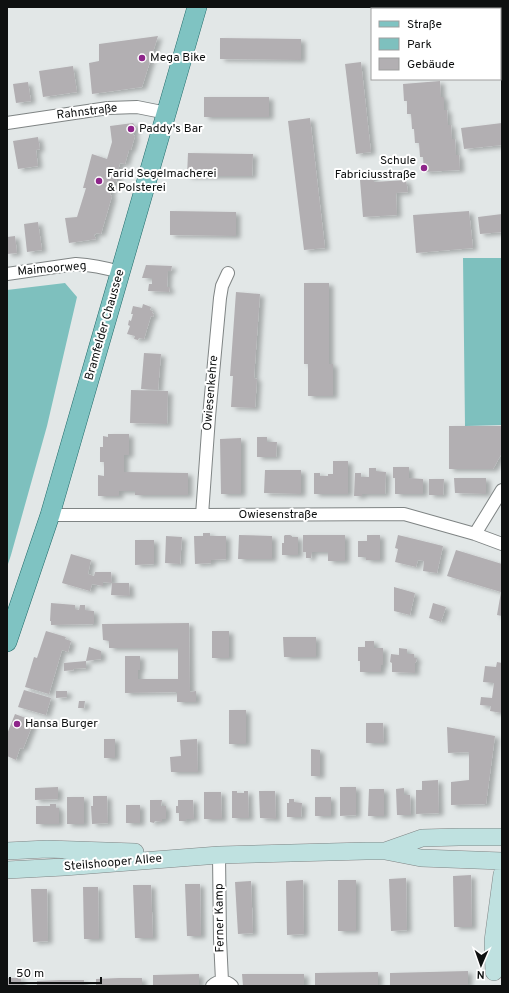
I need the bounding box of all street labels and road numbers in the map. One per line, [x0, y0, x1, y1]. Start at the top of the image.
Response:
street label: Rahnstraße [56, 100, 118, 124]
street label: Maimoorweg [17, 258, 87, 280]
street label: Bramfelder Chaussee [81, 268, 129, 382]
street label: Owiesenkehre [200, 355, 222, 431]
street label: Owiesenstraße [239, 507, 317, 523]
street label: Steilshooper Allee [63, 851, 163, 875]
street label: Ferner Kamp [211, 883, 229, 953]

